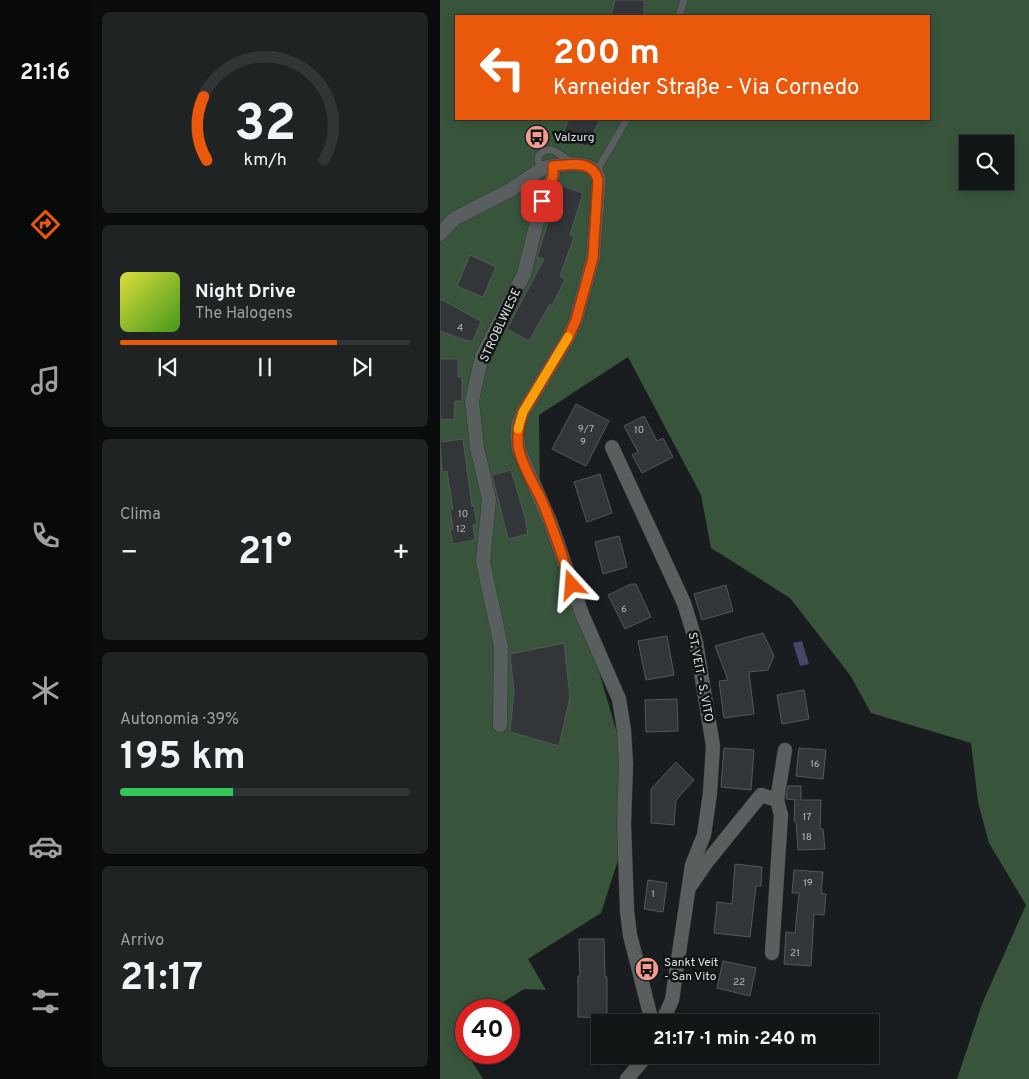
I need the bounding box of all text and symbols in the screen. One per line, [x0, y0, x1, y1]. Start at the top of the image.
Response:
text: 200 m [553, 32, 660, 76]
icon: left [470, 35, 535, 100]
text: 21:16 [20, 60, 70, 87]
text: Karneider Straße - Via Cornedo [553, 75, 859, 102]
text: 32 [234, 93, 296, 159]
bus stop icon: Valzurg [524, 124, 550, 150]
place label: Valzurg [554, 130, 594, 146]
map controls [959, 135, 1014, 190]
button: search [959, 135, 1014, 190]
text: km/h [243, 149, 287, 172]
pin [521, 180, 563, 222]
icon: arrive [528, 187, 556, 215]
icon: directions [28, 207, 63, 242]
text: Night Drive [195, 280, 296, 304]
street label: STROBLWIESE [477, 286, 525, 365]
text: The Halogens [195, 304, 293, 324]
house number: 4 [457, 322, 463, 335]
icon: previous [154, 353, 182, 381]
icon: pause [251, 353, 279, 381]
icon: next [348, 353, 376, 381]
icon: music [28, 363, 63, 398]
house number: 9/7 [578, 423, 594, 436]
house number: 10 [634, 424, 644, 437]
house number: 9 [580, 436, 586, 449]
text: Clima [120, 505, 161, 525]
house number: 10 [458, 508, 468, 521]
icon: phone [28, 518, 63, 553]
house number: 12 [456, 523, 466, 536]
text: 21° [238, 529, 292, 578]
text: − [120, 536, 138, 572]
text: + [392, 536, 410, 572]
position arrow [545, 558, 597, 610]
house number: 6 [621, 603, 627, 616]
street label: ST. VEIT - S. VITO [683, 631, 717, 723]
icon: climate [28, 673, 63, 708]
text: Autonomia · 39% [120, 710, 239, 730]
text: 195 km [120, 734, 246, 783]
house number: 16 [810, 758, 820, 771]
house number: 17 [803, 811, 811, 824]
icon: car [28, 829, 63, 864]
house number: 18 [802, 831, 812, 844]
house number: 19 [803, 877, 813, 890]
house number: 1 [651, 888, 655, 901]
text: Arrivo [120, 931, 164, 951]
house number: 21 [790, 947, 800, 960]
text: 21:17 [120, 955, 203, 1004]
place label: Sankt Veit - San Vito [664, 955, 718, 985]
bus stop icon: Sankt Veit - San Vito [634, 956, 660, 982]
house number: 22 [733, 976, 745, 989]
icon: filters [28, 984, 63, 1019]
speed limit sign: 40 [455, 999, 520, 1064]
text: 21:17 · 1 min · 240 m [653, 1027, 817, 1051]

